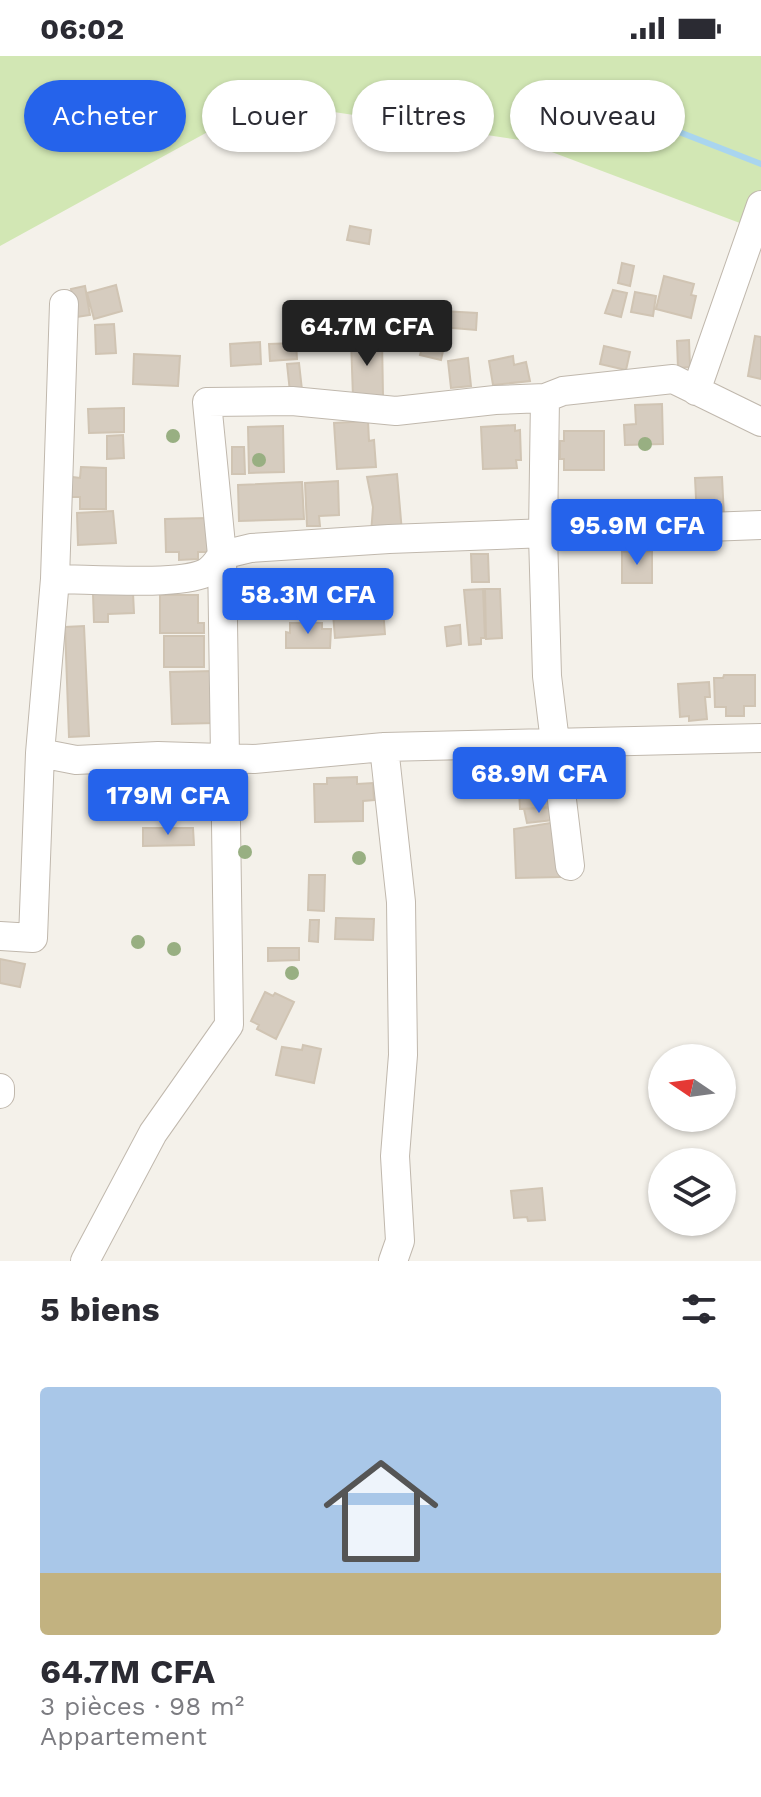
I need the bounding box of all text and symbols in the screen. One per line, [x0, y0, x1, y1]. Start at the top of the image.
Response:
text: 06:02 [40, 11, 124, 46]
chip: Acheter [24, 80, 186, 152]
chip: Louer [202, 80, 336, 152]
chip: Filtres [352, 80, 494, 152]
chip: Nouveau [510, 80, 685, 152]
pin: 64.7M CFA [275, 300, 459, 368]
text: 64.7M CFA [300, 311, 434, 341]
pin: 95.9M CFA [545, 499, 729, 567]
text: 95.9M CFA [569, 510, 705, 540]
pin: 58.3M CFA [216, 568, 400, 636]
text: 58.3M CFA [240, 579, 376, 609]
pin: 68.9M CFA [447, 747, 631, 815]
text: 68.9M CFA [471, 758, 607, 788]
pin: 179M CFA [85, 769, 251, 837]
text: 179M CFA [106, 780, 230, 810]
north arrow [648, 1044, 736, 1132]
map controls [648, 1044, 736, 1236]
button: layers [648, 1148, 736, 1236]
icon: filters [677, 1287, 721, 1331]
text: 5 biens [40, 1289, 160, 1329]
icon: home [309, 1439, 453, 1583]
text: 64.7M CFA [40, 1651, 215, 1691]
text: 3 pièces · 98 m² [40, 1691, 244, 1721]
text: Appartement [40, 1721, 207, 1751]

